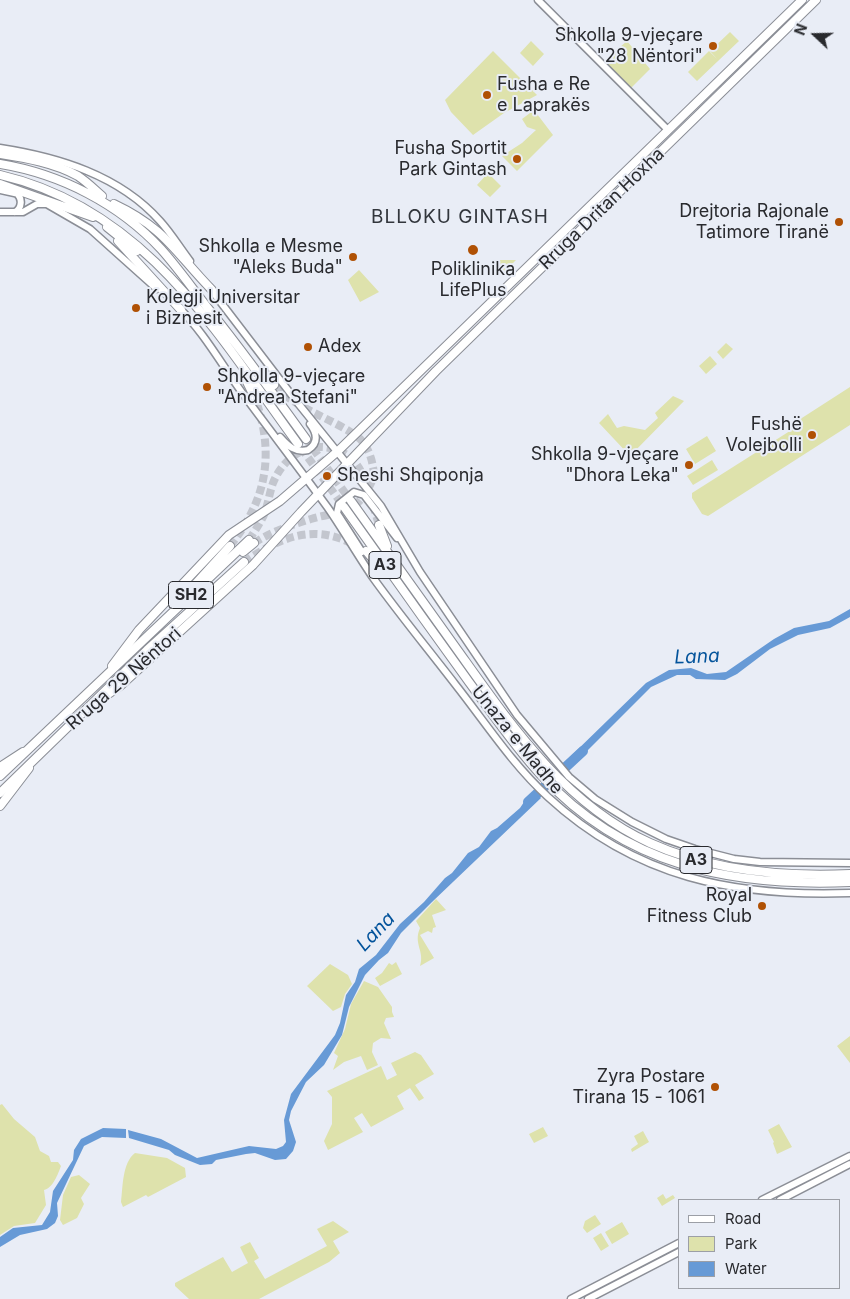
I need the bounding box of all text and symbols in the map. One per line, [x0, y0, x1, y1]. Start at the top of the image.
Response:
north arrow [790, 10, 840, 60]
text: N [791, 21, 810, 37]
place label: Shkolla 9-vjeçare "28 Nëntori" [555, 25, 703, 68]
marker: Shkolla 9-vjeçare "28 Nëntori" [707, 40, 719, 52]
place label: Fusha e Re e Laprakës [497, 74, 590, 116]
marker: Fusha e Re e Laprakës [481, 89, 493, 101]
place label: Fusha Sportit Park Gintash [394, 138, 507, 180]
street label: Rruga Dritan Hoxha [535, 144, 669, 274]
marker: Fusha Sportit Park Gintash [511, 153, 523, 165]
place label: Drejtoria Rajonale Tatimore Tiranë [679, 201, 829, 243]
district label: BLLOKU GINTASH [369, 206, 551, 228]
marker: Drejtoria Rajonale Tatimore Tiranë [833, 216, 845, 228]
place label: Shkolla e Mesme "Aleks Buda" [199, 236, 343, 278]
marker: Poliklinika LifePlus [466, 243, 480, 257]
marker: Shkolla e Mesme "Aleks Buda" [347, 251, 359, 263]
place label: Poliklinika LifePlus [431, 259, 515, 302]
place label: Kolegji Universitar i Biznesit [146, 287, 300, 330]
marker: Kolegji Universitar i Biznesit [130, 302, 142, 314]
place label: Adex [318, 336, 361, 358]
marker: Adex [302, 341, 314, 353]
place label: Shkolla 9-vjeçare "Andrea Stefani" [217, 366, 365, 408]
marker: Shkolla 9-vjeçare "Andrea Stefani" [201, 381, 213, 393]
place label: Fushë Volejbolli [726, 414, 802, 456]
marker: Fushë Volejbolli [806, 429, 818, 441]
place label: Shkolla 9-vjeçare "Dhora Leka" [531, 444, 679, 486]
marker: Shkolla 9-vjeçare "Dhora Leka" [683, 459, 695, 471]
place label: Sheshi Shqiponja [337, 465, 484, 487]
marker: Sheshi Shqiponja [321, 470, 333, 482]
road number: A3 [369, 552, 401, 578]
road number: SH2 [168, 582, 214, 608]
street label: Rruga 29 Nëntori [62, 623, 186, 735]
water label: Lana [674, 645, 720, 669]
street label: Unaza e Madhe [467, 681, 567, 799]
road number: A3 [680, 846, 712, 874]
place label: Royal Fitness Club [647, 885, 752, 928]
marker: Royal Fitness Club [756, 900, 768, 912]
water label: Lana [352, 908, 400, 956]
place label: Zyra Postare Tirana 15 - 1061 [573, 1066, 705, 1108]
marker: Zyra Postare Tirana 15 - 1061 [709, 1081, 721, 1093]
legend [678, 1199, 840, 1289]
text: Road [725, 1209, 761, 1228]
text: Park [725, 1234, 757, 1253]
text: Water [725, 1259, 767, 1278]

